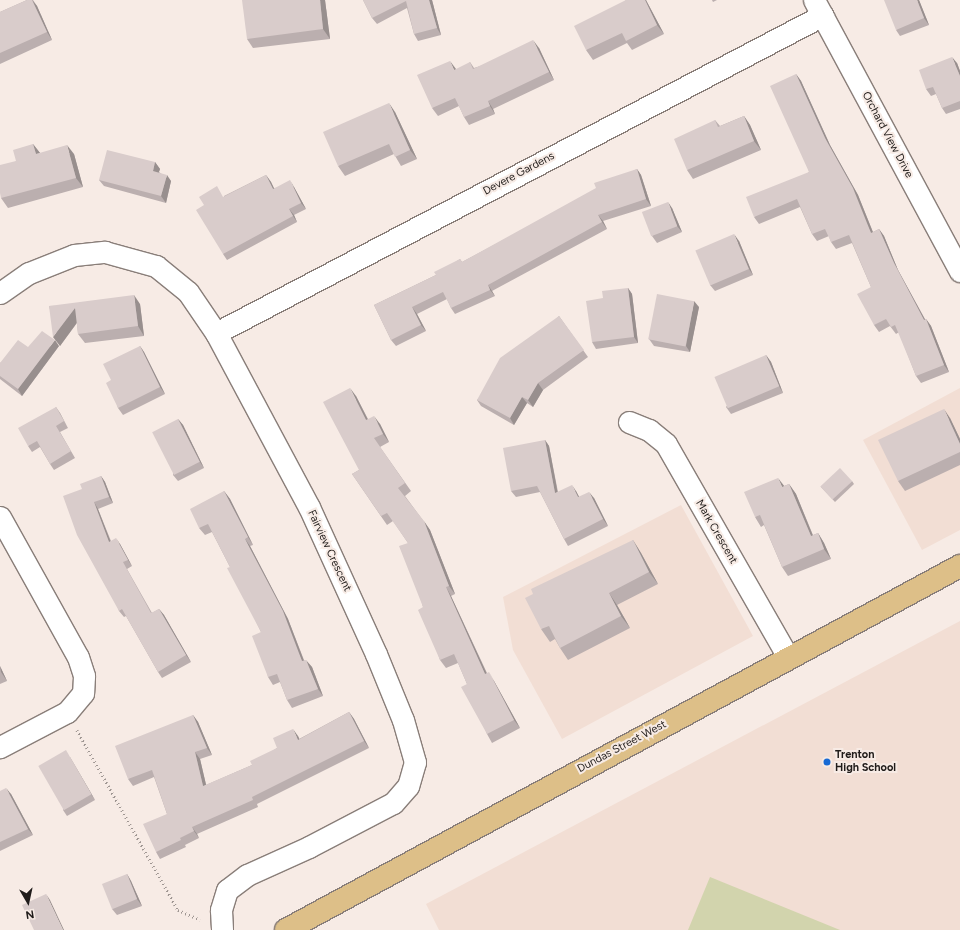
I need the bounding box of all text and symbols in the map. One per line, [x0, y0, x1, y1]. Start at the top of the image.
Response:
street label: Orchard View Drive [859, 90, 915, 180]
street label: Devere Gardens [481, 150, 557, 198]
street label: Mark Crescent [692, 498, 740, 566]
street label: Fairview Crescent [304, 508, 354, 594]
street label: Dundas Street West [575, 718, 669, 776]
place label: Trenton High School [835, 749, 896, 775]
marker: Trenton High School [822, 757, 832, 767]
north arrow [8, 882, 48, 922]
text: N [25, 907, 35, 921]

